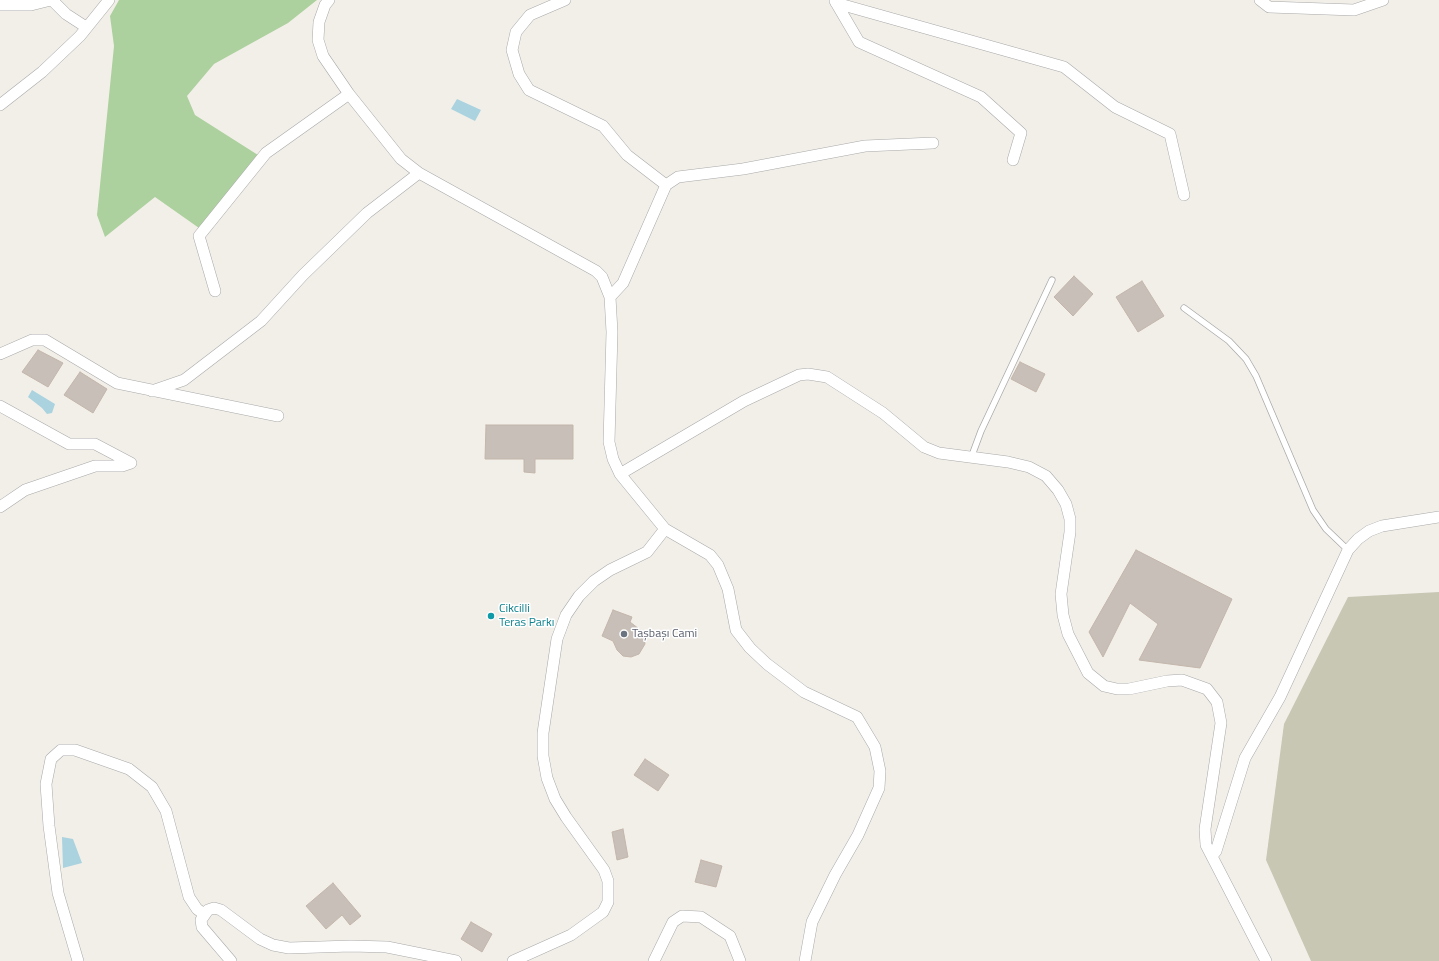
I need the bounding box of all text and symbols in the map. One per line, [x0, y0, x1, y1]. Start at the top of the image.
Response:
place label: Cikcilli Teras Parkı [499, 602, 554, 630]
marker: Cikcilli Teras Parkı [486, 611, 496, 621]
place label: Taşbaşı Cami [632, 627, 697, 641]
marker: Taşbaşı Cami [619, 629, 629, 639]

